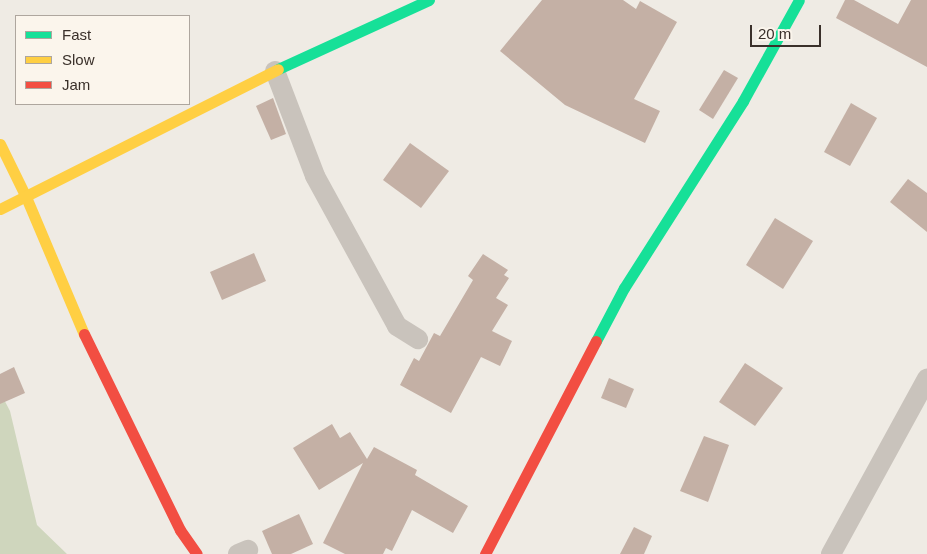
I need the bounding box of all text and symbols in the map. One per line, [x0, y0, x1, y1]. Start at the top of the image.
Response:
legend [15, 15, 190, 105]
scale bar [752, 15, 823, 47]
text: 20 m [758, 25, 791, 42]
text: Fast [62, 26, 91, 43]
text: Slow [62, 51, 95, 68]
text: Jam [62, 76, 90, 93]

